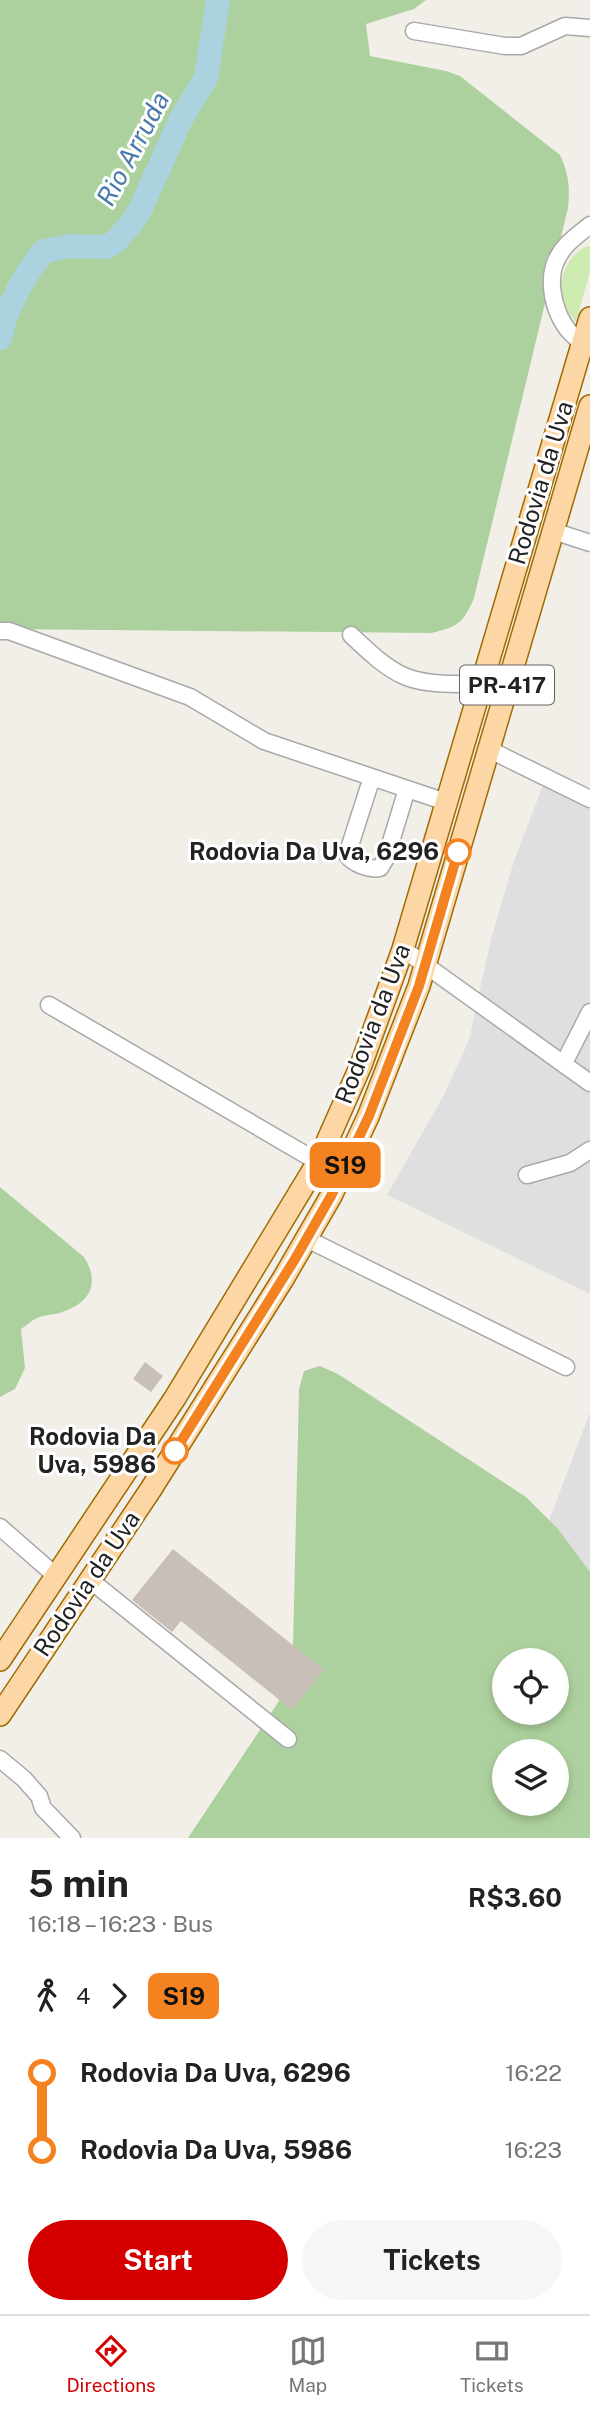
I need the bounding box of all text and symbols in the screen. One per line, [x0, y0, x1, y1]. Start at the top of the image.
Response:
water label: Rio Arruda [90, 87, 175, 211]
street label: Rodovia da Uva [502, 398, 578, 568]
road number: PR-417 [460, 666, 554, 705]
place label: Rodovia Da Uva, 6296 [189, 837, 439, 865]
marker: Rodovia Da Uva, 6296 [445, 839, 471, 865]
street label: Rodovia da Uva [329, 940, 415, 1108]
line badge: S19 [305, 1142, 385, 1188]
text: S19 [324, 1151, 366, 1179]
place label: Rodovia Da Uva, 5986 [29, 1422, 156, 1478]
marker: Rodovia Da Uva, 5986 [162, 1438, 188, 1464]
street label: Rodovia da Uva [27, 1505, 145, 1661]
map controls [492, 1648, 569, 1816]
button: locate [492, 1648, 569, 1725]
button: layers [492, 1739, 569, 1816]
text: 5 min [28, 1861, 129, 1906]
text: R$3.60 [468, 1882, 562, 1913]
text: 16:18 – 16:23 · Bus [28, 1910, 213, 1937]
icon: walk [28, 1977, 66, 2015]
icon: forward [100, 1977, 138, 2015]
text: 4 [76, 1982, 90, 2009]
text: S19 [162, 1982, 205, 2010]
text: Rodovia Da Uva, 6296 [80, 2057, 351, 2088]
text: 16:22 [505, 2059, 562, 2086]
text: Rodovia Da Uva, 5986 [80, 2134, 352, 2165]
text: 16:23 [504, 2136, 562, 2163]
button: Start [28, 2220, 288, 2300]
button: Tickets [302, 2220, 562, 2300]
tab: Directions [66, 2332, 156, 2396]
tab: Map [288, 2332, 327, 2396]
tab: Tickets [460, 2332, 524, 2396]

